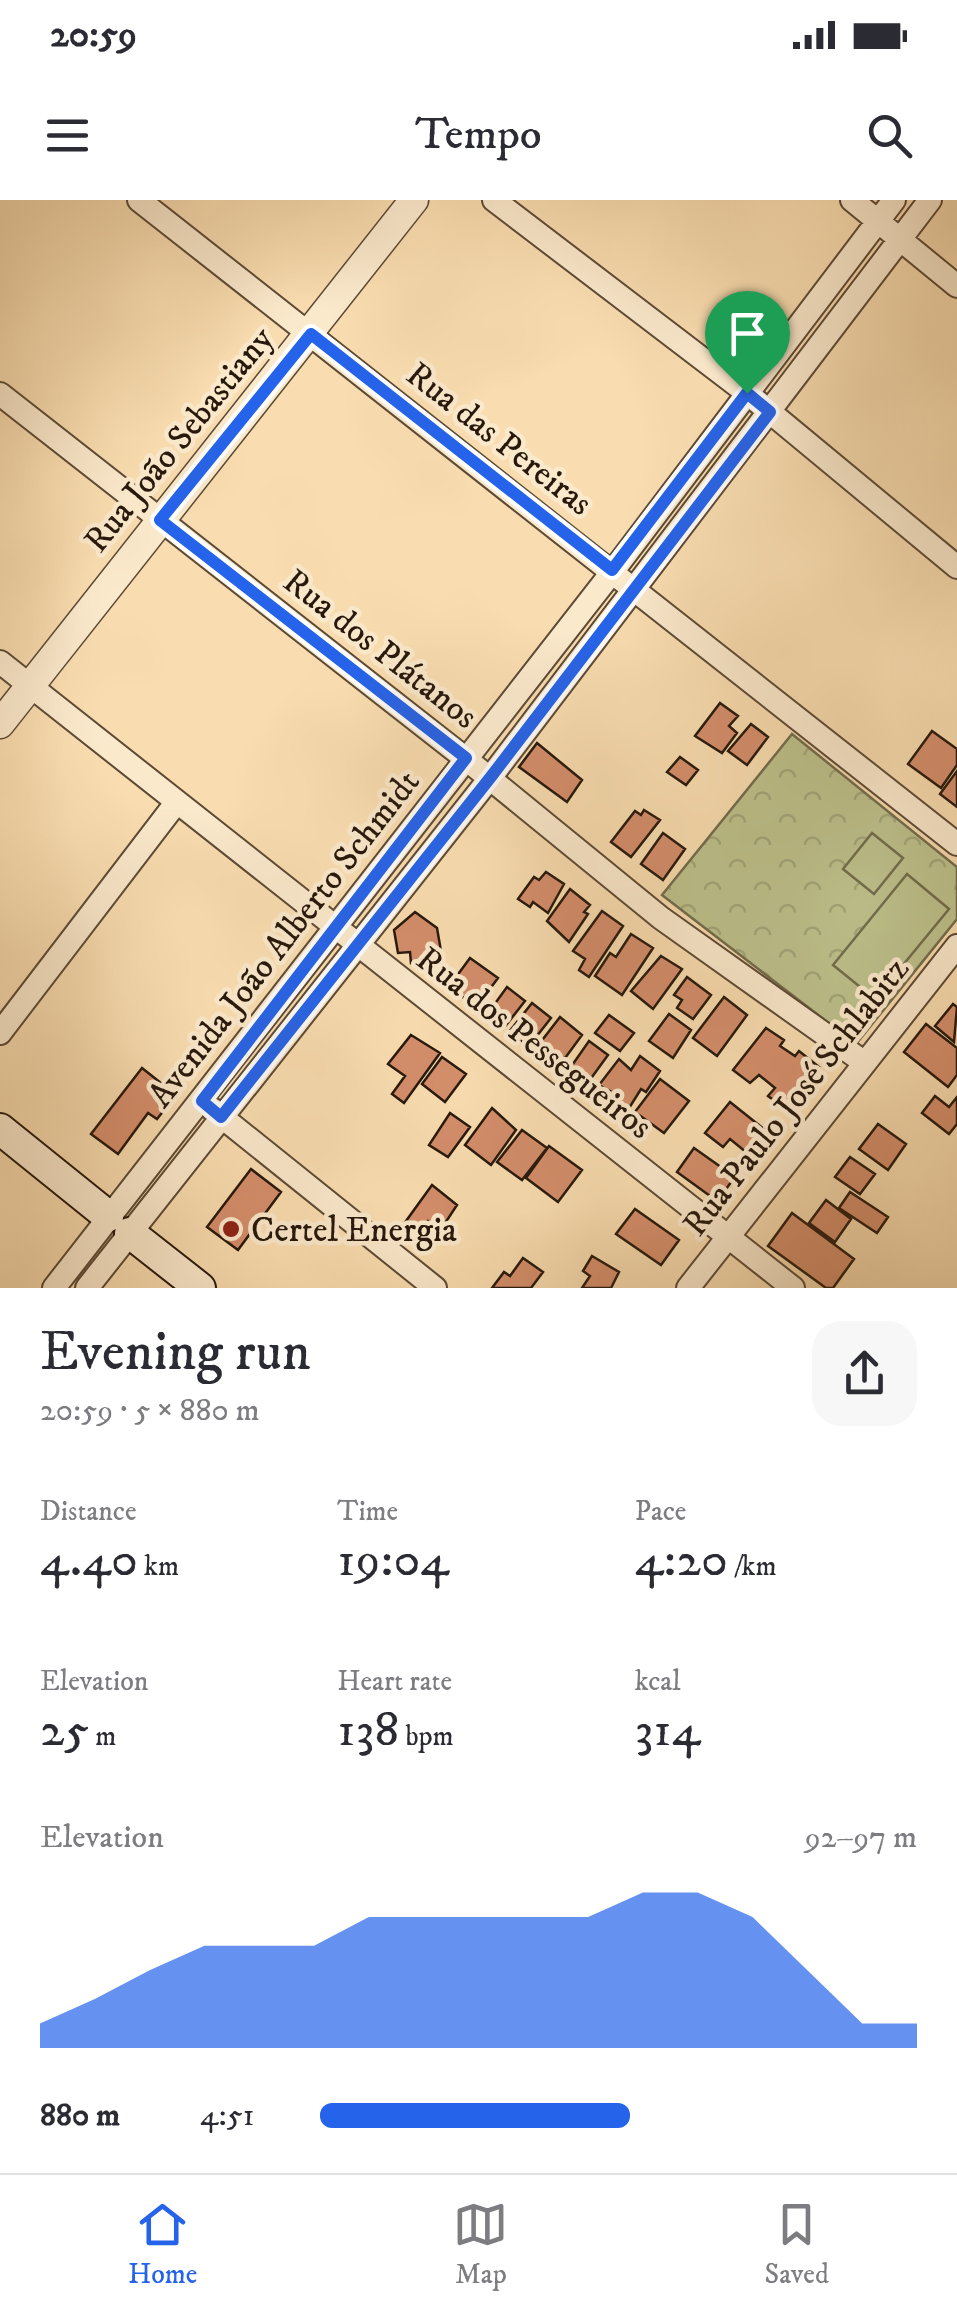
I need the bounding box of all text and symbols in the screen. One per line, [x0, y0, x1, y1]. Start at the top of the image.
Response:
text: 20:59 [50, 11, 137, 59]
text: Tempo [415, 107, 542, 163]
icon: menu [40, 108, 95, 163]
icon: search [862, 108, 917, 163]
pin [705, 291, 790, 394]
icon: arrive [720, 306, 775, 361]
street label: Rua João Sebastiany [75, 318, 284, 562]
street label: Rua das Pereiras [397, 353, 601, 526]
street label: Rua dos Plátanos [274, 560, 486, 739]
street label: Avenida João Alberto Schmidt [139, 762, 430, 1117]
street label: Rua dos Pessegueiros [407, 938, 661, 1149]
street label: Rua Paulo José Schlabitz [674, 949, 919, 1246]
place label: Certel Energia [251, 1209, 457, 1253]
marker: Certel Energia [220, 1218, 242, 1240]
text: Evening run [40, 1319, 311, 1388]
button: share [812, 1321, 917, 1426]
text: 20:59 · 5 × 880 m [40, 1391, 260, 1431]
text: Distance [40, 1494, 136, 1529]
text: Time [337, 1494, 398, 1529]
text: Pace [635, 1494, 686, 1529]
text: 4.40 [40, 1529, 138, 1592]
text: 19:04 [337, 1529, 449, 1592]
text: 4:20 [635, 1529, 728, 1592]
text: km [138, 1549, 179, 1584]
text: /km [728, 1549, 777, 1584]
text: Elevation [40, 1664, 148, 1699]
text: Heart rate [337, 1664, 452, 1699]
text: kcal [635, 1664, 681, 1699]
text: 25 [40, 1699, 89, 1762]
text: 138 [337, 1699, 399, 1762]
text: 314 [635, 1699, 700, 1762]
text: m [89, 1719, 116, 1754]
text: bpm [399, 1719, 454, 1754]
text: Elevation [40, 1818, 164, 1858]
text: 92–97 m [805, 1818, 917, 1858]
text: 880 m [40, 2096, 120, 2136]
text: 4:51 [200, 2096, 254, 2136]
tab: Home [128, 2197, 197, 2292]
tab: Map [453, 2197, 508, 2292]
tab: Saved [765, 2197, 829, 2292]

